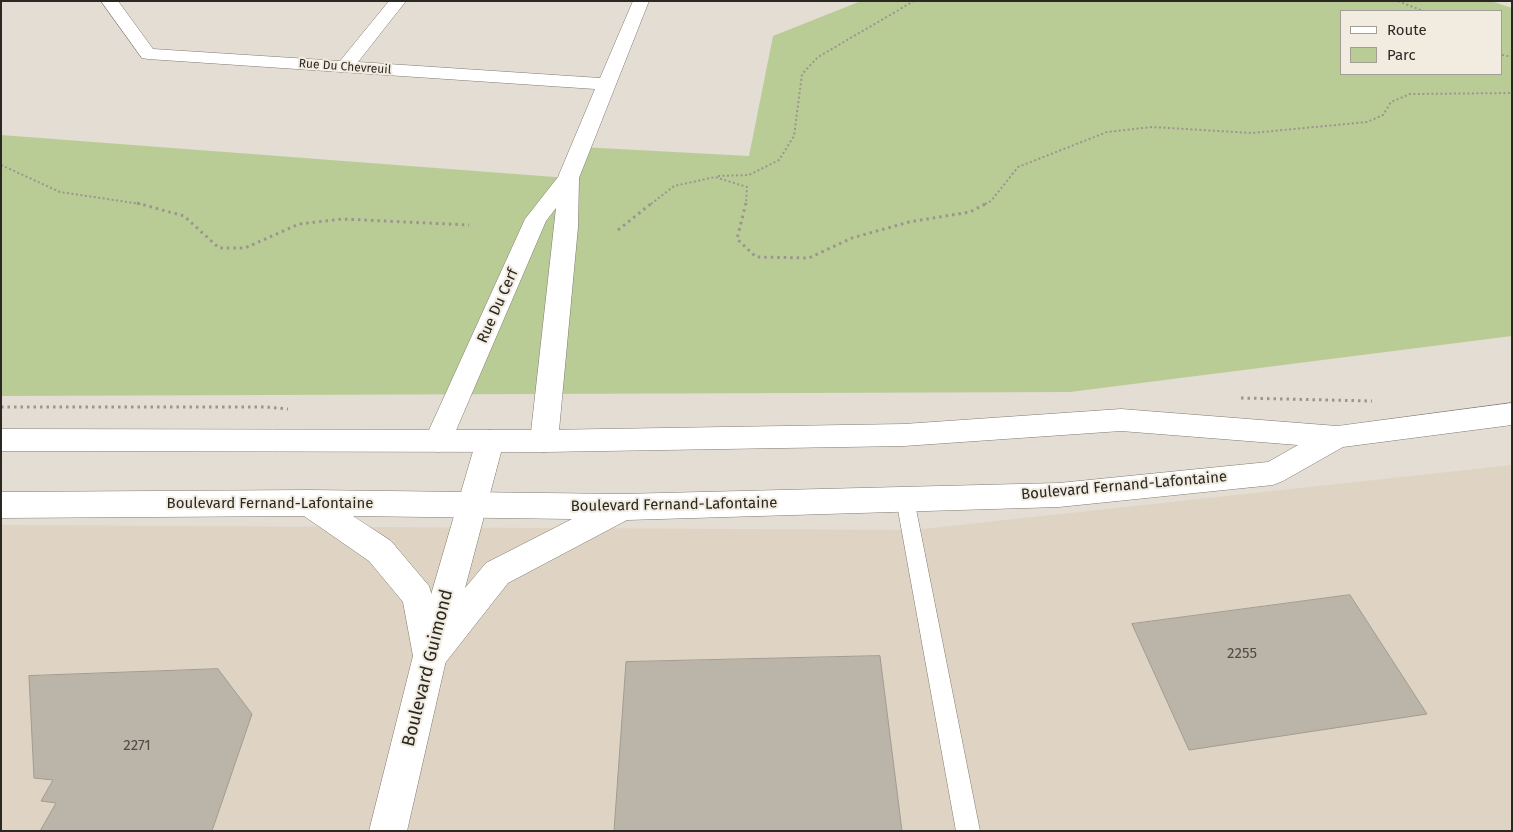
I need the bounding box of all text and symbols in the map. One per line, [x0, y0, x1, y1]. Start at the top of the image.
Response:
legend [1340, 10, 1503, 75]
text: Route [1387, 21, 1427, 39]
text: Parc [1387, 46, 1416, 64]
street label: Rue Du Chevreuil [298, 57, 392, 77]
street label: Rue Du Cerf [474, 266, 522, 346]
street label: Boulevard Fernand-Lafontaine [1020, 468, 1228, 504]
street label: Boulevard Fernand-Lafontaine [570, 494, 778, 516]
street label: Boulevard Fernand-Lafontaine [167, 495, 373, 513]
street label: Boulevard Guimond [398, 587, 458, 749]
house number: 2255 [1227, 645, 1257, 663]
house number: 2271 [123, 737, 151, 755]

